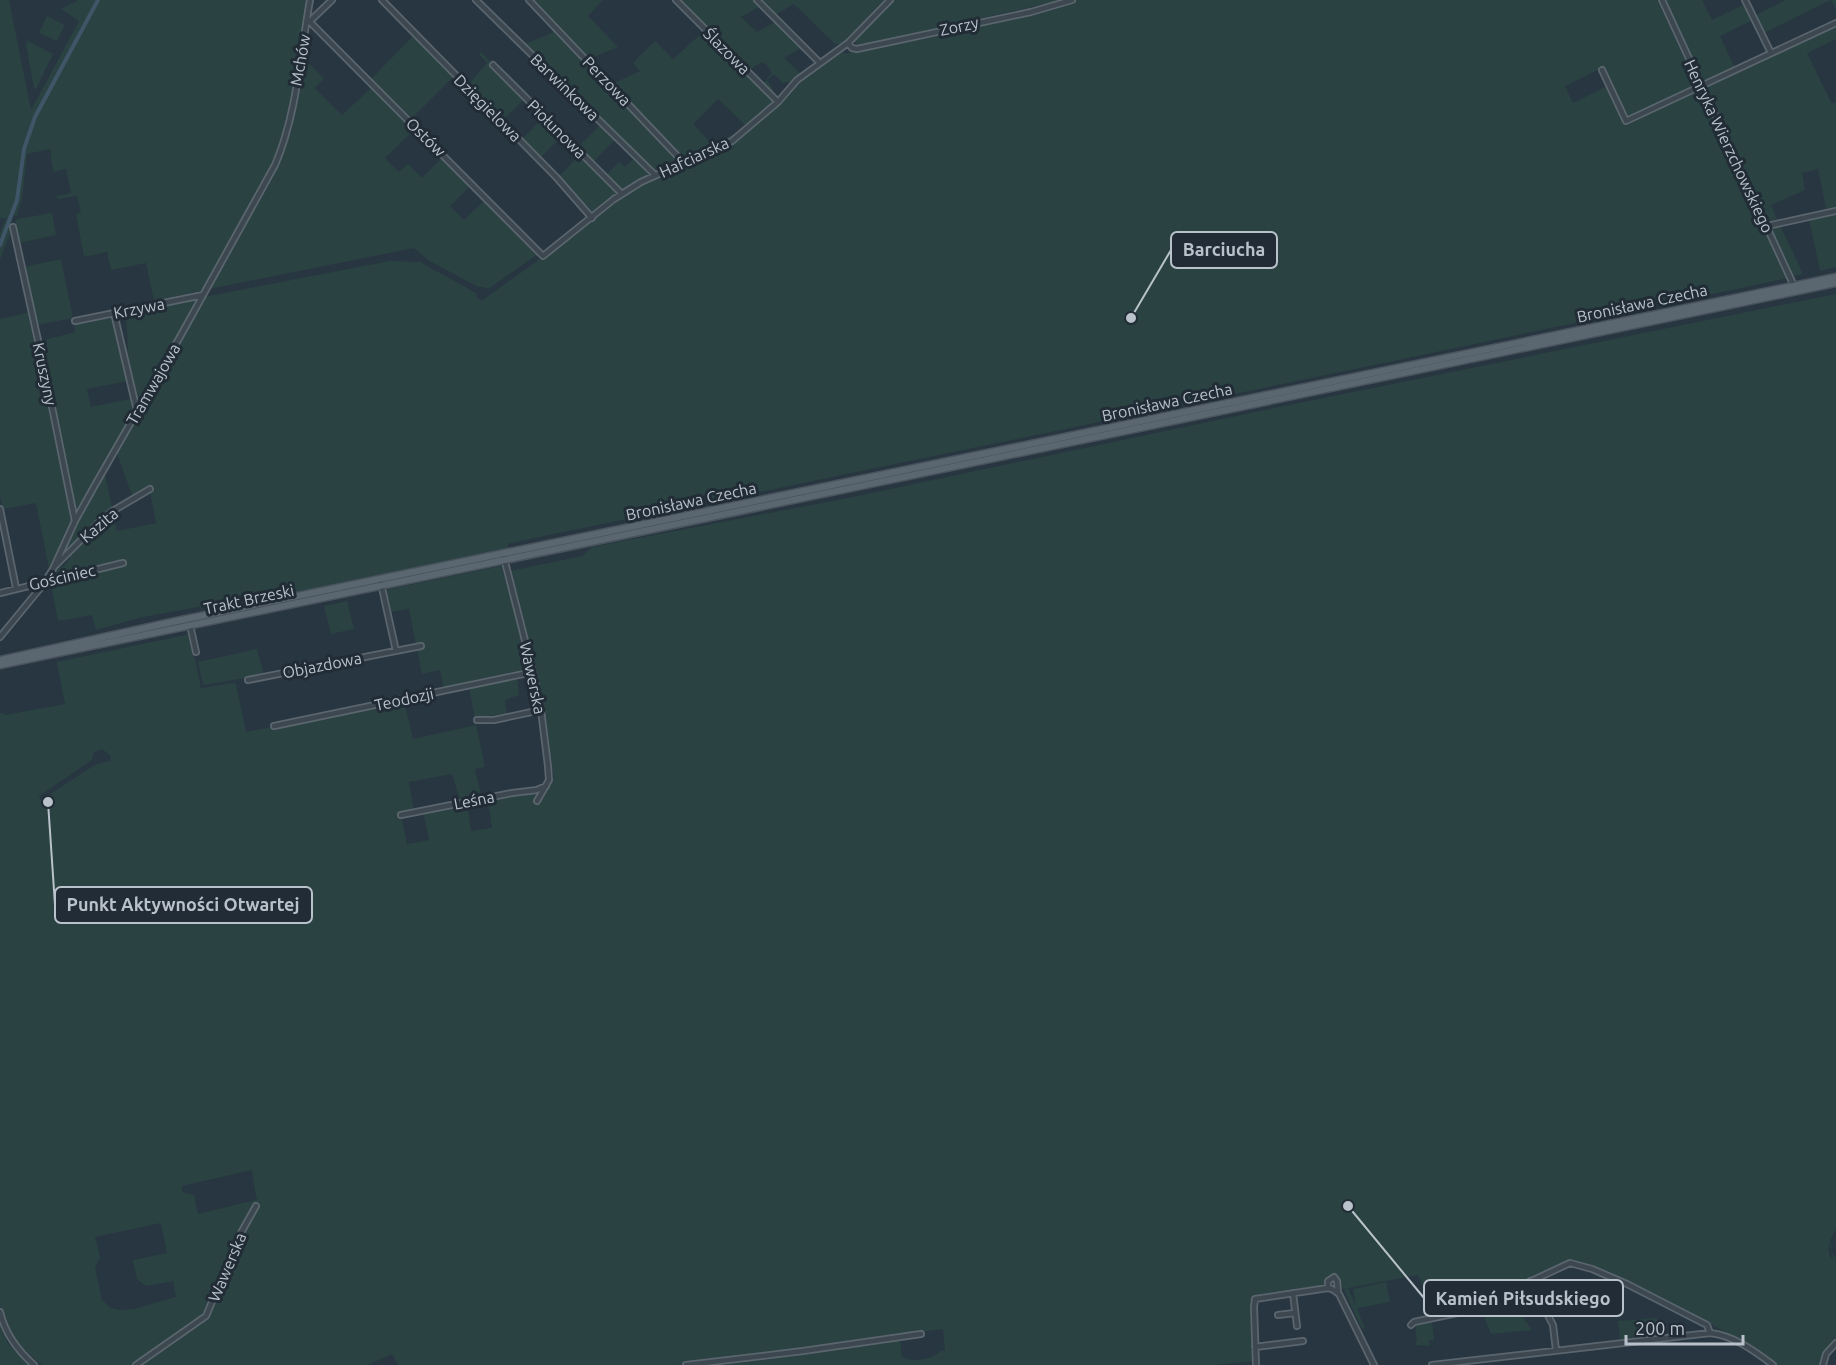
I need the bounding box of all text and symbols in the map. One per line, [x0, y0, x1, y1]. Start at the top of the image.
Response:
street label: Zorzy [938, 13, 980, 39]
street label: Ślazowa [700, 23, 755, 78]
street label: Mchów [287, 32, 313, 87]
street label: Barwinkowa [527, 50, 603, 124]
street label: Perzowa [579, 53, 635, 109]
street label: Henryka Wierzchowskiego [1681, 57, 1777, 235]
street label: Dzięgielowa [451, 71, 525, 145]
street label: Piołunowa [524, 96, 590, 162]
street label: Ostów [403, 114, 450, 160]
street label: Hafciarska [657, 133, 731, 181]
callout: Barciucha [1171, 232, 1277, 268]
text: Barciucha [1183, 239, 1265, 259]
street label: Bronisława Czecha [1575, 280, 1709, 326]
street label: Krzywa [112, 294, 166, 322]
street label: Tramwajowa [122, 340, 184, 428]
street label: Kruszyny [30, 341, 60, 407]
street label: Bronisława Czecha [1100, 379, 1234, 425]
street label: Bronisława Czecha [624, 478, 758, 524]
street label: Kazita [76, 504, 122, 546]
street label: Gościniec [27, 561, 97, 593]
street label: Trakt Brzeski [202, 581, 296, 617]
street label: Wawerska [517, 640, 549, 716]
street label: Objazdowa [281, 648, 363, 682]
street label: Teodozji [373, 684, 435, 714]
street label: Leśna [452, 787, 496, 813]
callout: Punkt Aktywności Otwartej [55, 887, 312, 923]
text: Punkt Aktywności Otwartej [67, 894, 299, 914]
street label: Wawerska [204, 1230, 250, 1304]
callout: Kamień Piłsudskiego [1424, 1280, 1623, 1316]
text: Kamień Piłsudskiego [1435, 1288, 1611, 1308]
scale bar [1626, 1308, 1743, 1346]
text: 200 m [1635, 1318, 1685, 1338]

